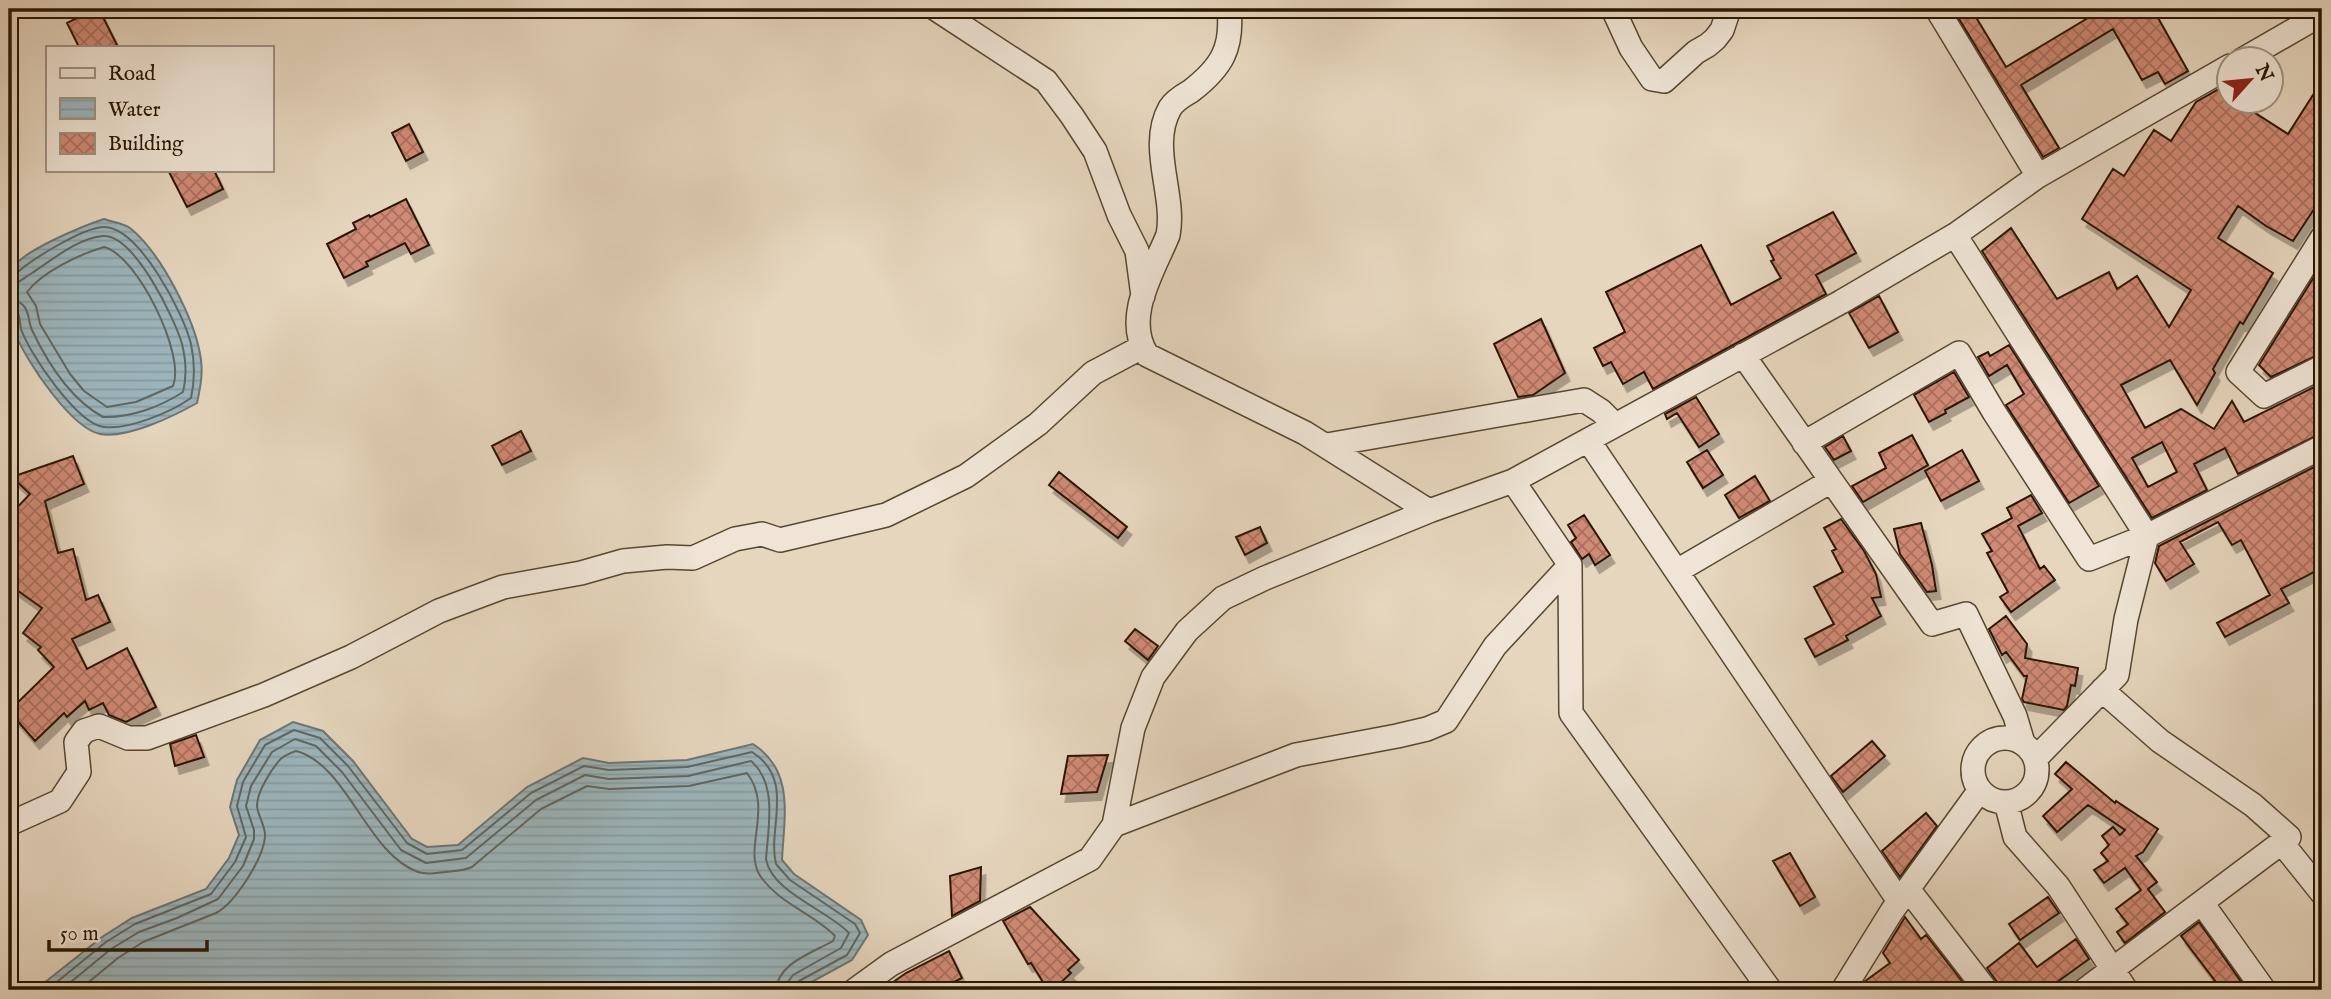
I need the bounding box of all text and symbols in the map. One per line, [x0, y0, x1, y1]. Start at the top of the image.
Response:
legend [46, 46, 273, 172]
north arrow [2216, 46, 2286, 116]
text: N [2248, 60, 2278, 86]
text: Road [108, 61, 156, 88]
text: Water [108, 97, 161, 124]
text: Building [108, 131, 184, 158]
scale bar [49, 908, 206, 952]
text: 50 m [60, 921, 99, 948]

